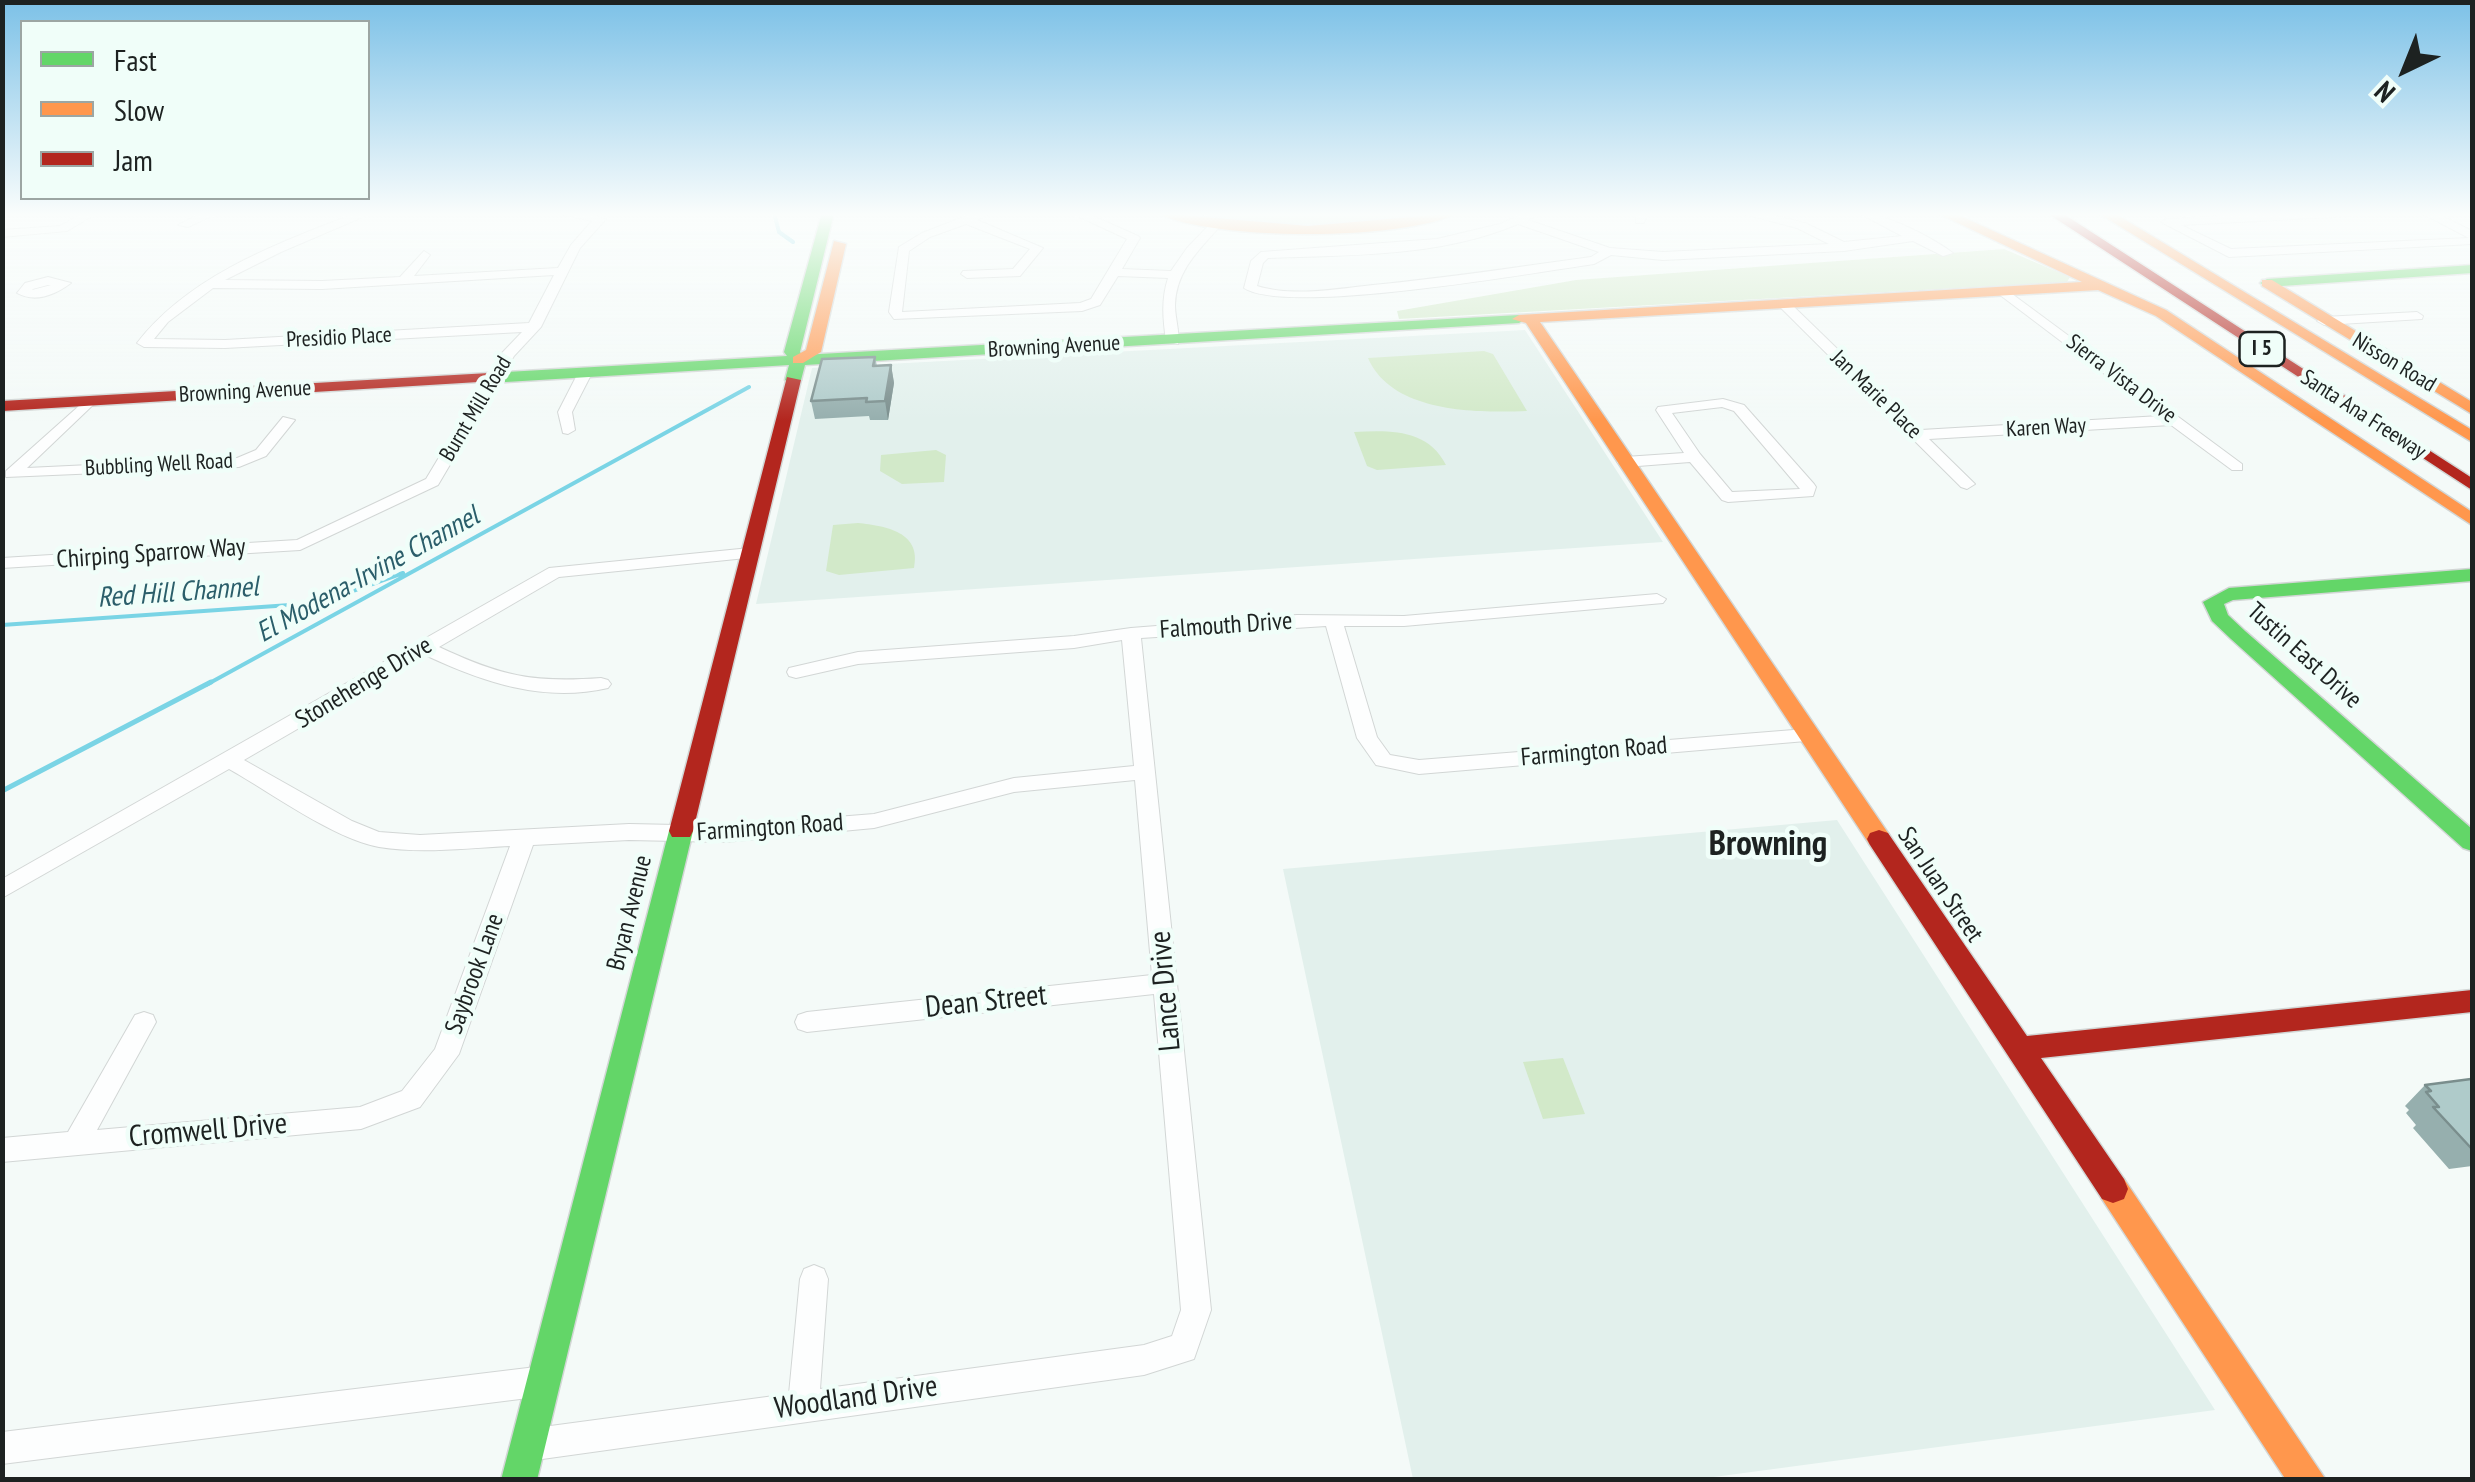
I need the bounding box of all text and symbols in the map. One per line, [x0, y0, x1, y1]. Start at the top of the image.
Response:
legend [20, 20, 370, 200]
north arrow [2355, 20, 2455, 120]
text: Fast [114, 40, 157, 79]
text: N [2366, 74, 2402, 111]
text: Slow [114, 90, 164, 129]
text: Jam [114, 140, 153, 179]
street label: Presidio Place [286, 322, 392, 354]
street label: Nisson Road [2347, 328, 2441, 398]
street label: Sierra Vista Drive [2061, 329, 2181, 429]
street label: Browning Avenue [987, 330, 1121, 364]
road number: I 5 [2240, 332, 2284, 366]
street label: Jan Marie Place [1825, 345, 1927, 445]
street label: Burnt Mill Road [434, 352, 518, 466]
street label: Santa Ana Freeway [2295, 365, 2431, 465]
street label: Browning Avenue [178, 375, 312, 409]
street label: Karen Way [2005, 413, 2087, 443]
street label: Bubbling Well Road [84, 448, 234, 482]
water label: El Modena-Irvine Channel [251, 500, 485, 650]
street label: Chirping Sparrow Way [56, 532, 246, 576]
water label: Red Hill Channel [96, 571, 260, 615]
street label: Tustin East Drive [2241, 597, 2367, 715]
street label: Falmouth Drive [1159, 606, 1293, 646]
street label: Stonehenge Drive [290, 631, 438, 735]
street label: Farmington Road [1519, 731, 1669, 773]
street label: Farmington Road [696, 808, 844, 848]
street label: San Juan Street [1891, 822, 1989, 948]
district label: Browning [1709, 824, 1827, 866]
street label: Bryan Avenue [601, 852, 659, 974]
street label: Saybrook Lane [439, 910, 511, 1038]
street label: Lance Drive [1143, 929, 1189, 1053]
street label: Dean Street [924, 978, 1048, 1026]
street label: Cromwell Drive [127, 1106, 289, 1156]
street label: Woodland Drive [772, 1369, 940, 1427]

